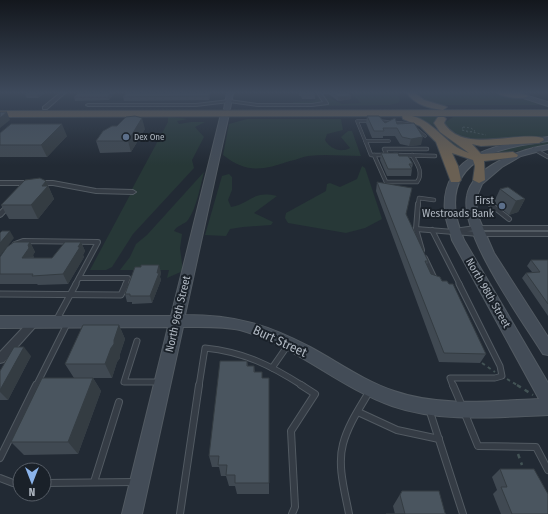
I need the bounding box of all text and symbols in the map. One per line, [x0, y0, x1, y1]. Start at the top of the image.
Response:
marker: Dex One [121, 132, 131, 142]
place label: Dex One [134, 132, 165, 142]
place label: First Westroads Bank [422, 194, 495, 220]
marker: First Westroads Bank [497, 201, 507, 211]
street label: North 98th Street [463, 256, 513, 330]
street label: North 96th Street [163, 274, 193, 354]
street label: Burt Street [251, 322, 310, 360]
north arrow [12, 462, 52, 502]
text: N [29, 485, 35, 498]

